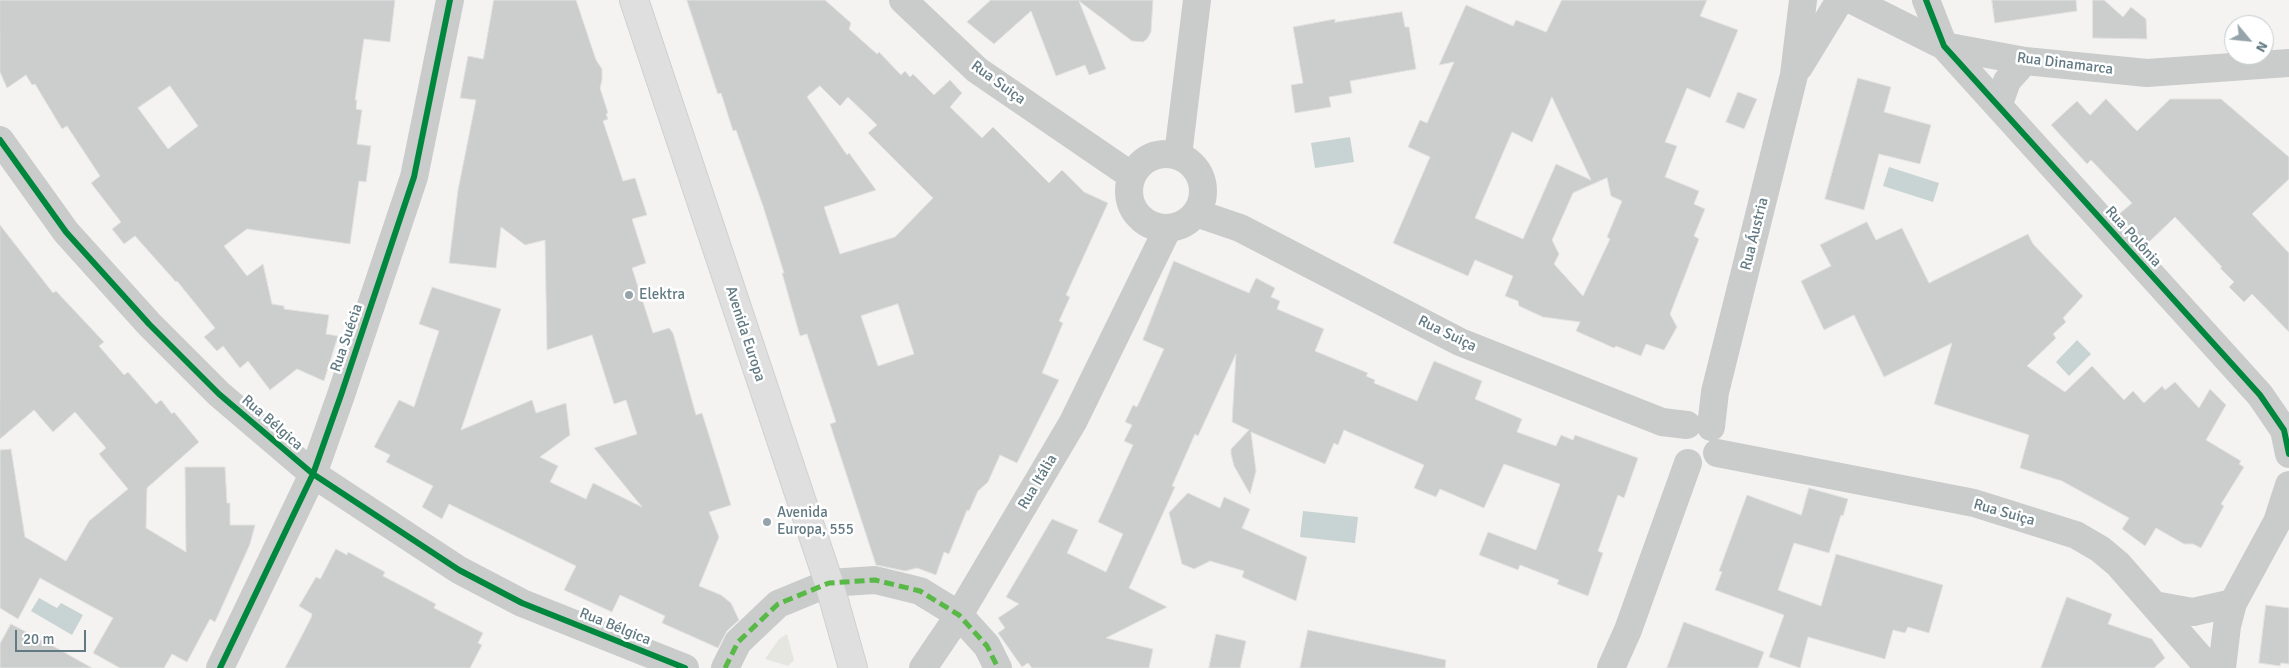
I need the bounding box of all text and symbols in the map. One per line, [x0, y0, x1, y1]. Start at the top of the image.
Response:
north arrow [2224, 15, 2274, 65]
text: N [2252, 39, 2272, 55]
street label: Rua Dinamarca [2016, 49, 2114, 79]
street label: Rua Suiça [967, 57, 1029, 109]
street label: Rua Áustria [1737, 196, 1773, 272]
street label: Rua Polônia [2101, 203, 2165, 271]
street label: Avenida Europa [721, 284, 769, 384]
place label: Elektra [639, 286, 685, 304]
marker: Elektra [623, 289, 635, 301]
street label: Rua Suécia [327, 302, 367, 374]
street label: Rua Suiça [1415, 312, 1479, 356]
street label: Rua Bélgica [238, 392, 306, 454]
street label: Rua Itália [1015, 451, 1061, 513]
street label: Rua Suiça [1971, 496, 2037, 530]
place label: Avenida Europa, 555 [777, 504, 854, 539]
marker: Avenida Europa, 555 [761, 516, 773, 528]
street label: Rua Bélgica [577, 605, 653, 649]
scale bar [18, 620, 89, 652]
text: 20 m [23, 630, 54, 648]

